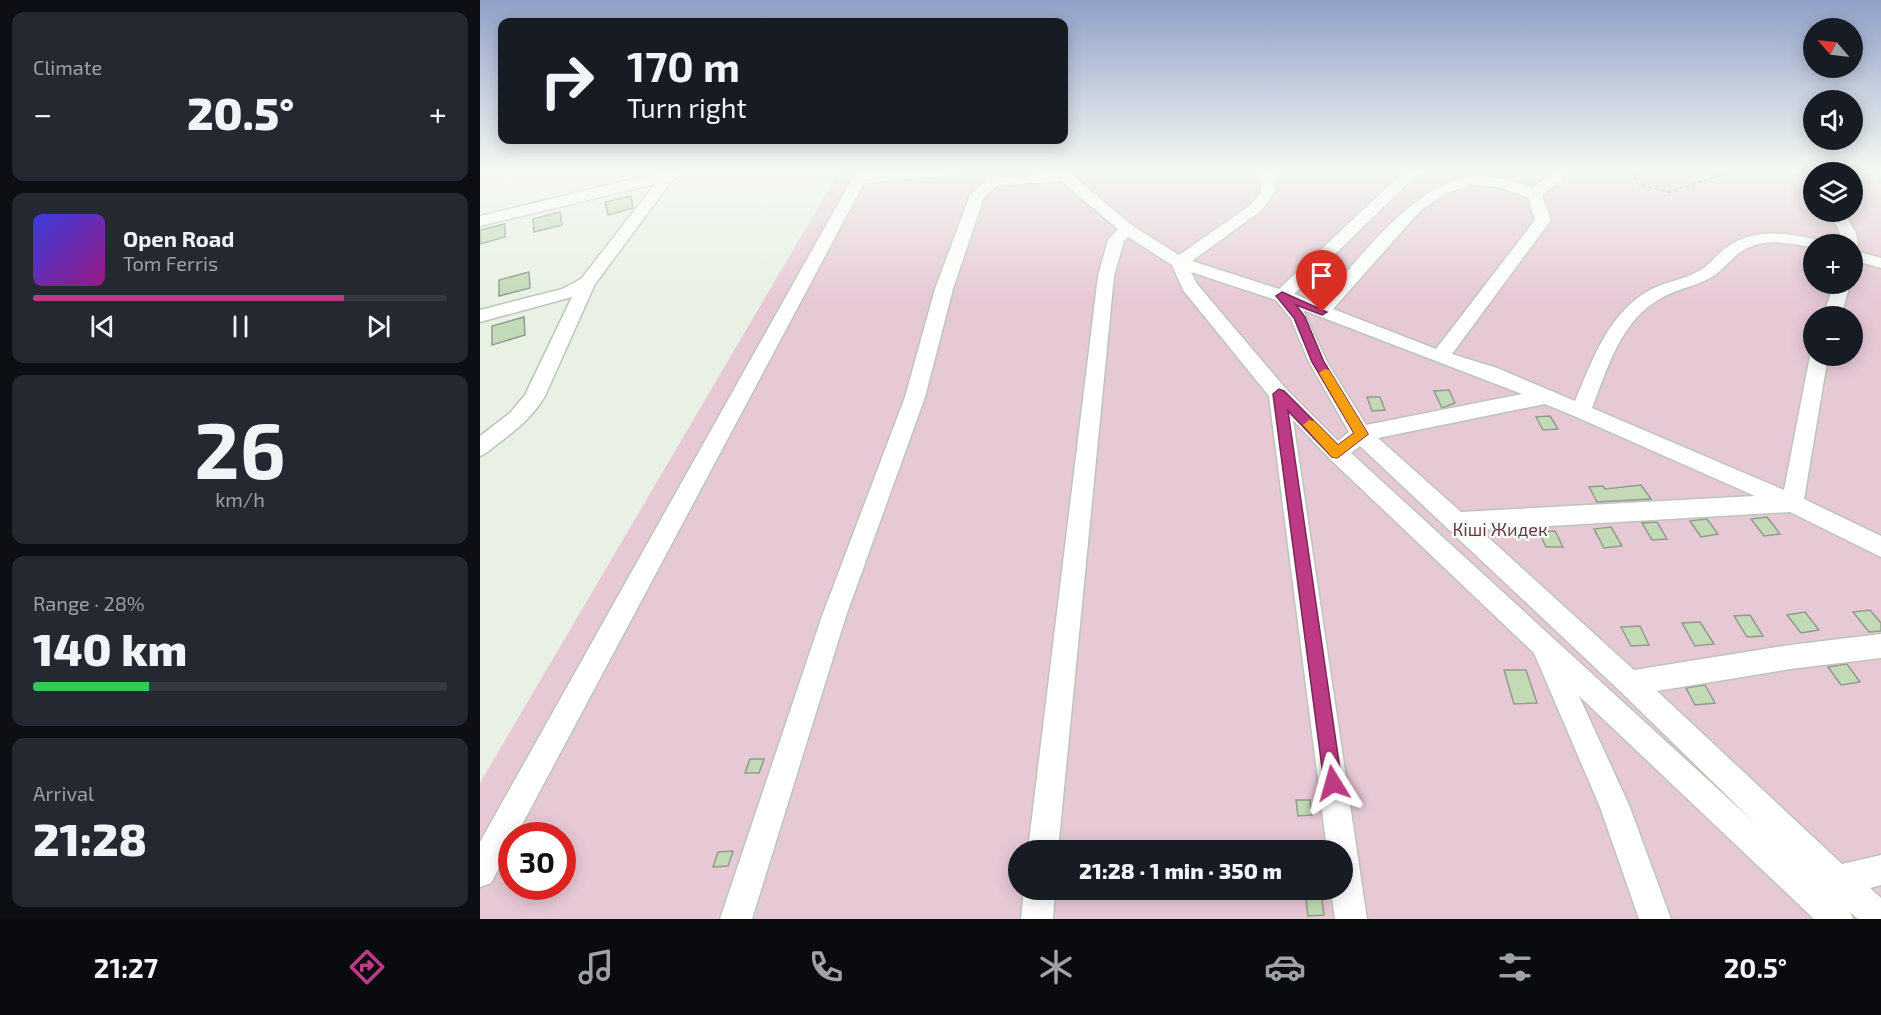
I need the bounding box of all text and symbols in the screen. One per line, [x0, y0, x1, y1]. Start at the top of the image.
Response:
north arrow [1803, 18, 1863, 78]
map controls [1803, 18, 1863, 366]
text: 170 m [627, 40, 740, 90]
icon: right [528, 42, 606, 120]
text: Climate [33, 55, 102, 79]
text: 20.5° [187, 85, 294, 139]
button: sound [1803, 90, 1863, 150]
text: Turn right [627, 91, 747, 123]
text: − [33, 93, 52, 133]
text: + [429, 93, 447, 133]
button: layers [1803, 162, 1863, 222]
text: Open Road [123, 225, 235, 251]
button: + [1803, 234, 1863, 294]
pin [1296, 250, 1347, 312]
text: Tom Ferris [123, 251, 218, 275]
icon: arrive [1305, 259, 1338, 292]
button: − [1803, 306, 1863, 366]
icon: previous [86, 310, 119, 343]
icon: pause [224, 310, 257, 343]
icon: next [362, 310, 395, 343]
text: 26 [194, 401, 286, 495]
text: km/h [215, 487, 265, 511]
park label: Кіші Жидек [1452, 518, 1548, 540]
text: Range · 28% [33, 591, 145, 615]
text: 140 km [33, 621, 187, 675]
position arrow [1301, 751, 1365, 815]
text: Arrival [33, 781, 94, 805]
text: 21:28 [33, 811, 147, 865]
speed limit sign: 30 [498, 822, 576, 900]
text: 21:28 · 1 min · 350 m [1079, 857, 1282, 883]
icon: directions [346, 946, 388, 988]
icon: music [575, 946, 617, 988]
icon: phone [805, 946, 847, 988]
icon: climate [1035, 946, 1077, 988]
icon: car [1264, 946, 1306, 988]
icon: filters [1494, 946, 1536, 988]
text: 21:27 [94, 951, 158, 983]
text: 20.5° [1724, 951, 1787, 983]

